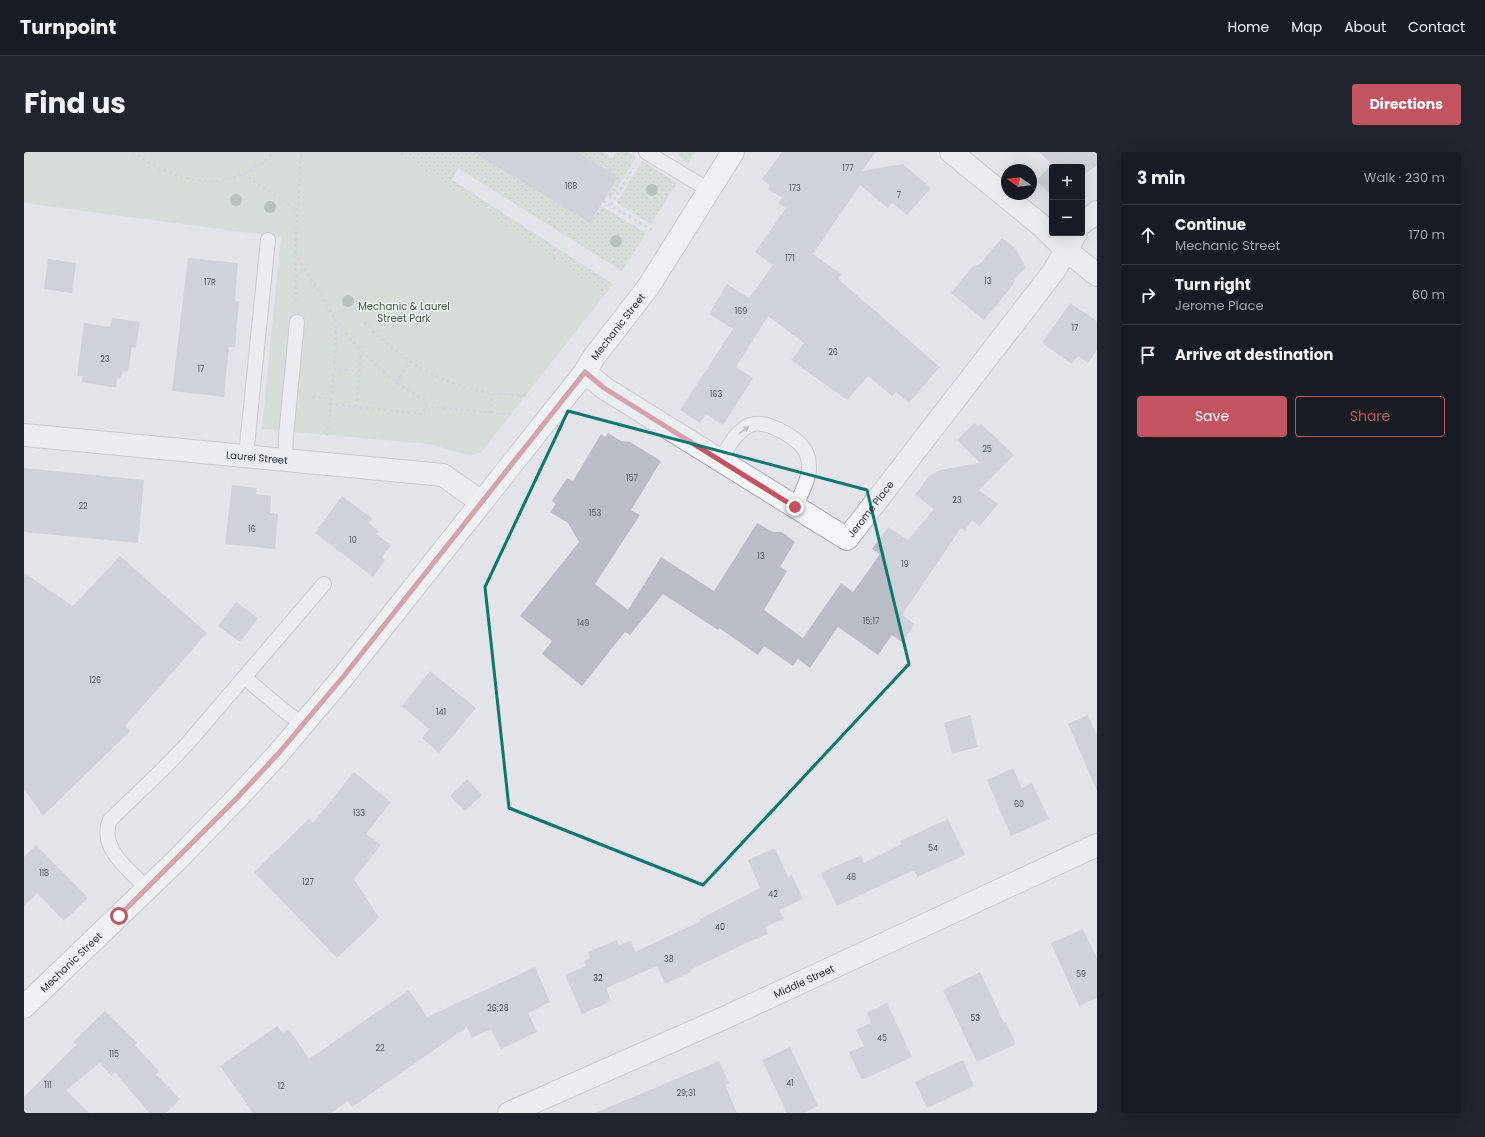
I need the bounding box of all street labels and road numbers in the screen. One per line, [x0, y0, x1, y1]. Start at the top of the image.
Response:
street label: Mechanic Street [587, 289, 649, 363]
street label: Laurel Street [225, 447, 289, 468]
street label: Jerome Place [844, 477, 897, 540]
street label: Mechanic Street [36, 928, 106, 995]
street label: Middle Street [771, 960, 837, 1002]

